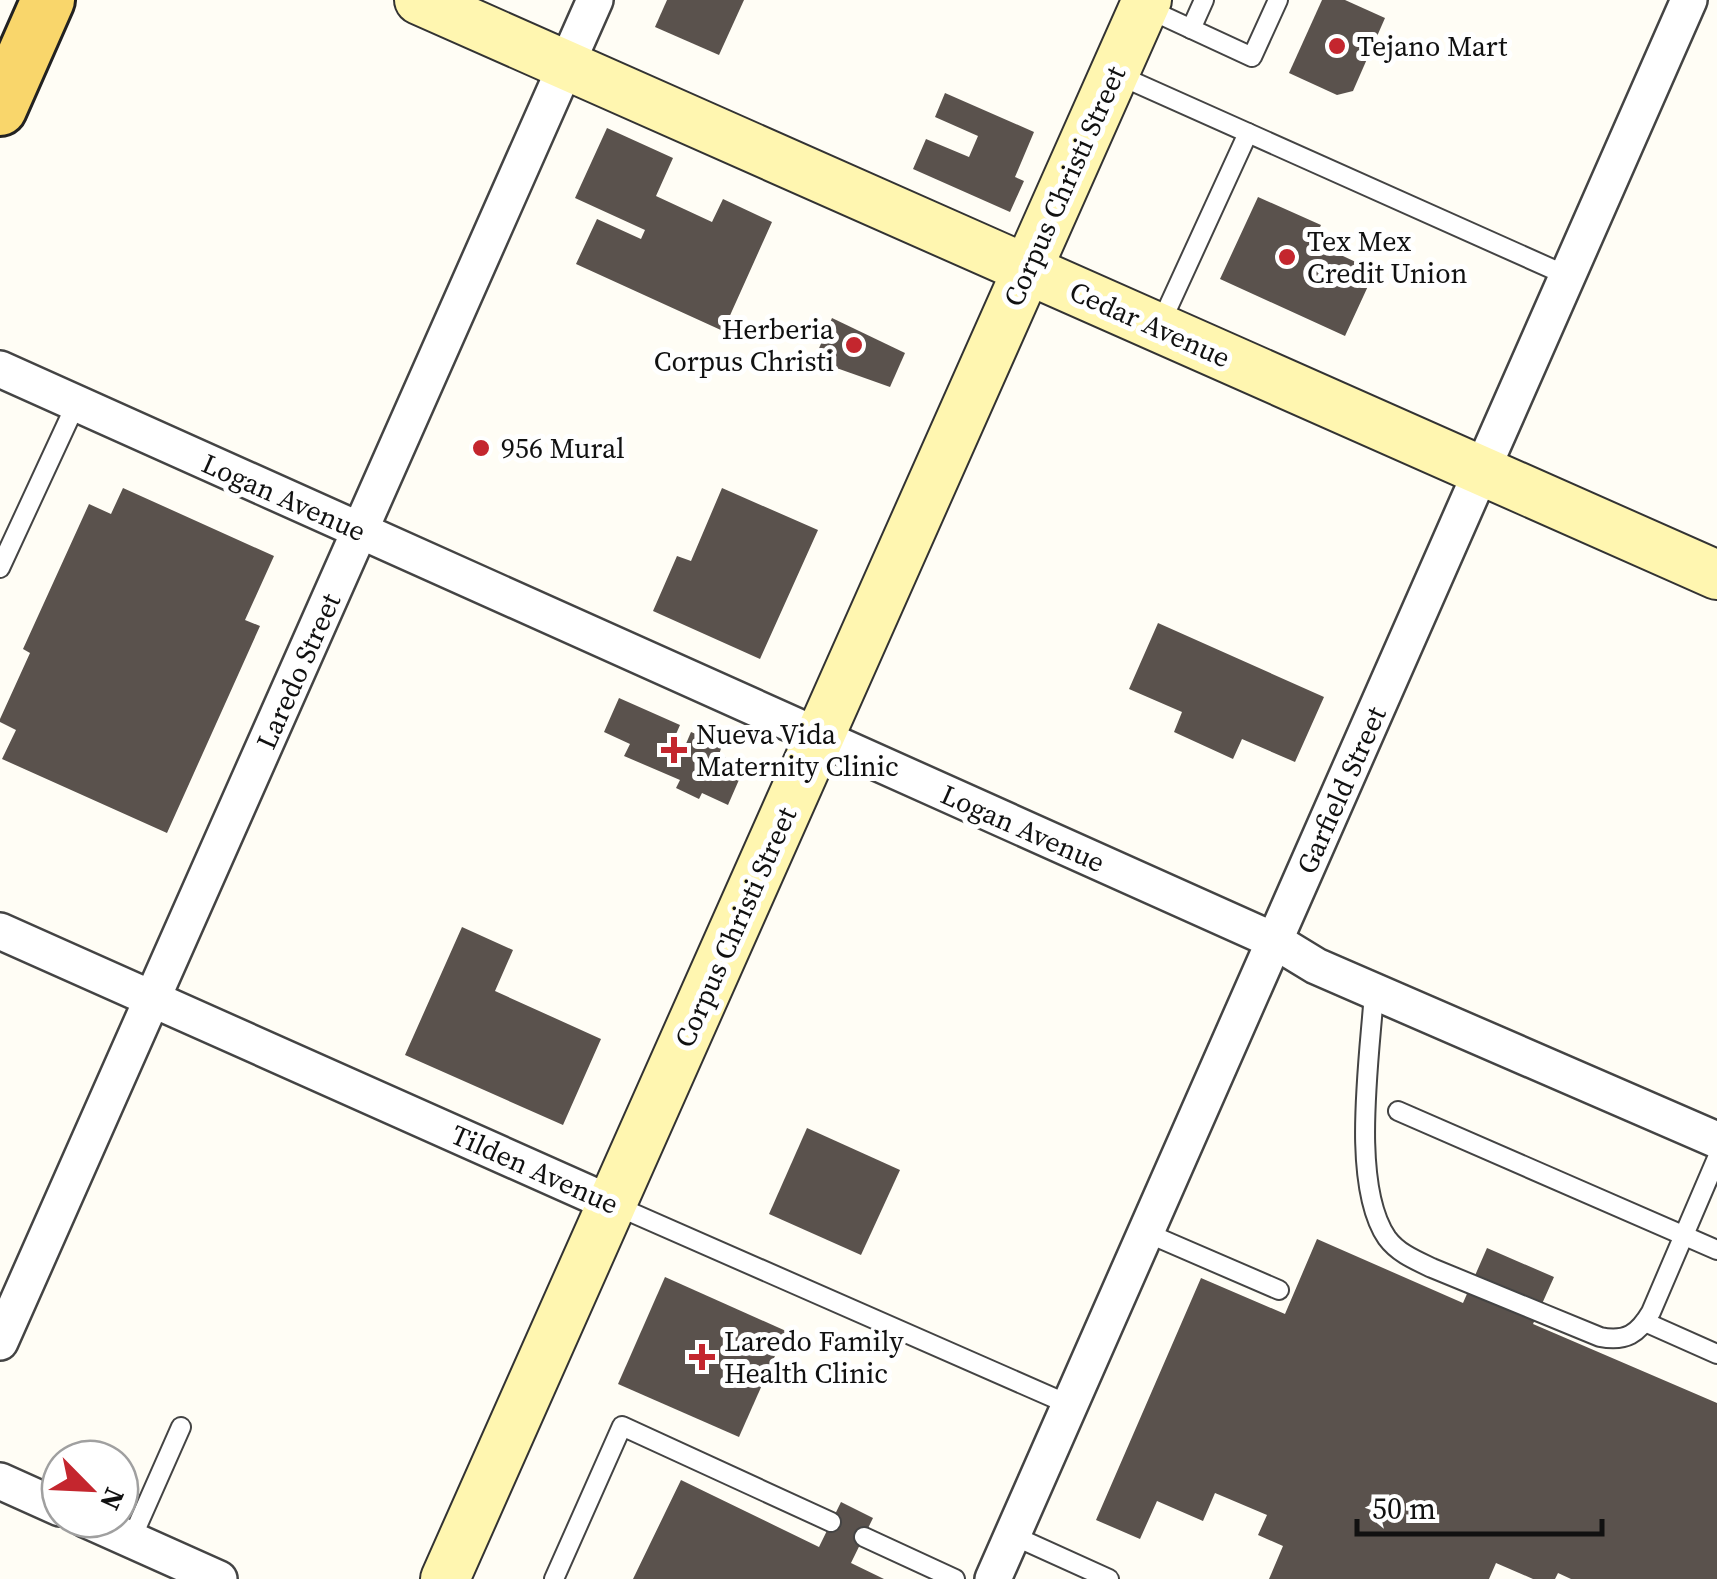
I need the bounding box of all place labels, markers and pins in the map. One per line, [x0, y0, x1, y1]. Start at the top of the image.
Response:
place label: Tejano Mart [1357, 27, 1508, 65]
marker: Tejano Mart [1326, 35, 1348, 57]
place label: Tex Mex Credit Union [1307, 222, 1468, 292]
marker: Tex Mex Credit Union [1276, 246, 1298, 268]
place label: Herberia Corpus Christi [654, 310, 835, 380]
marker: Herberia Corpus Christi [843, 334, 865, 356]
place label: 956 Mural [501, 429, 625, 467]
marker: 956 Mural [470, 437, 492, 459]
place label: Nueva Vida Maternity Clinic [696, 715, 899, 785]
marker: Nueva Vida Maternity Clinic [661, 737, 687, 763]
place label: Laredo Family Health Clinic [724, 1322, 904, 1392]
marker: Laredo Family Health Clinic [689, 1344, 715, 1370]

